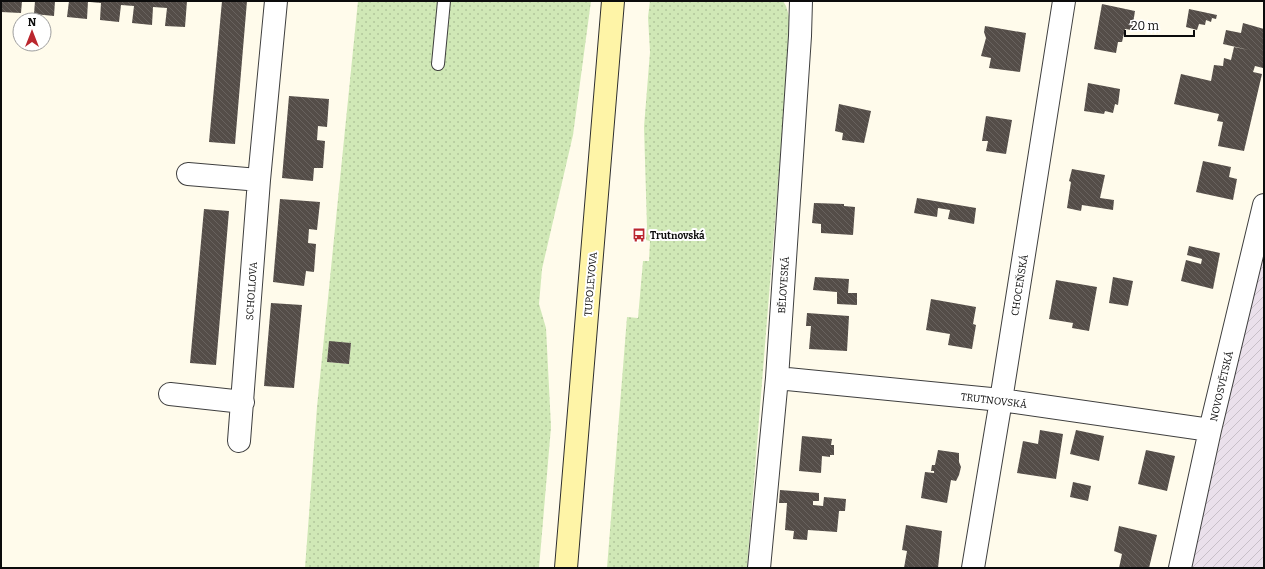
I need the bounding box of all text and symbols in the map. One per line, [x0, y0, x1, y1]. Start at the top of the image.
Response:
north arrow [12, 12, 52, 52]
scale bar [1125, 12, 1194, 38]
text: N [28, 16, 37, 29]
text: 20 m [1131, 19, 1160, 33]
bus stop icon: Trutnovská [631, 227, 647, 243]
place label: Trutnovská [650, 229, 705, 242]
street label: TUPOLEVOVA [582, 251, 600, 317]
street label: CHOCEŇSKÁ [1007, 252, 1031, 317]
street label: BĚLOVESKÁ [774, 255, 792, 314]
street label: SCHOLLOVA [244, 261, 260, 321]
street label: NOVOSVĚTSKÁ [1206, 348, 1236, 423]
street label: TRUTNOVSKÁ [960, 389, 1029, 411]

